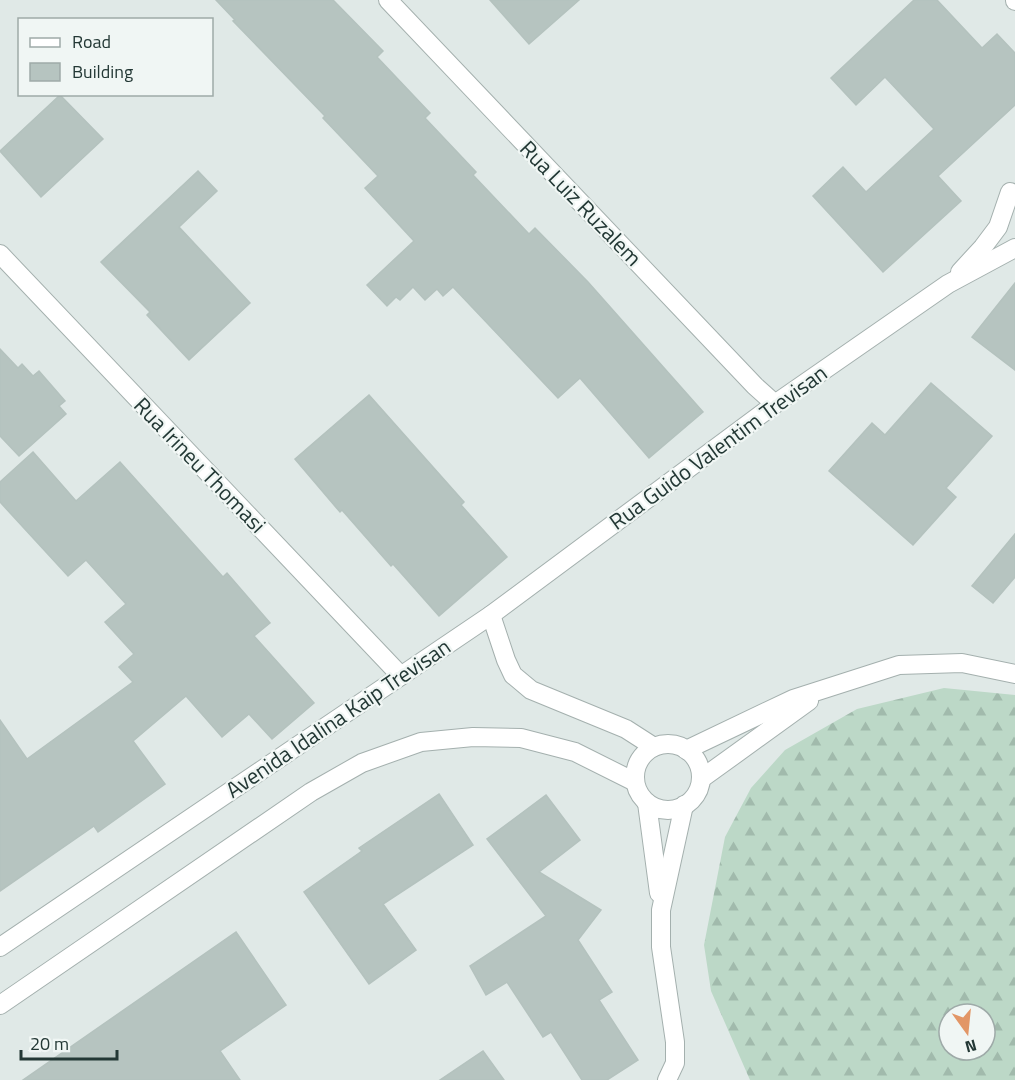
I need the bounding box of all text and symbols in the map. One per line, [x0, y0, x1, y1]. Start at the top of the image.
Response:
legend [18, 18, 213, 96]
text: Road [72, 28, 111, 55]
text: Building [72, 58, 133, 85]
street label: Rua Luiz Ruzalem [512, 132, 650, 274]
street label: Rua Guido Valentim Trevisan [602, 356, 834, 538]
street label: Rua Irineu Thomasi [126, 389, 274, 541]
street label: Avenida Idalina Kaip Trevisan [219, 630, 457, 806]
north arrow [937, 1002, 997, 1062]
scale bar [21, 1023, 117, 1061]
text: 20 m [30, 1030, 69, 1057]
text: N [962, 1033, 979, 1060]

